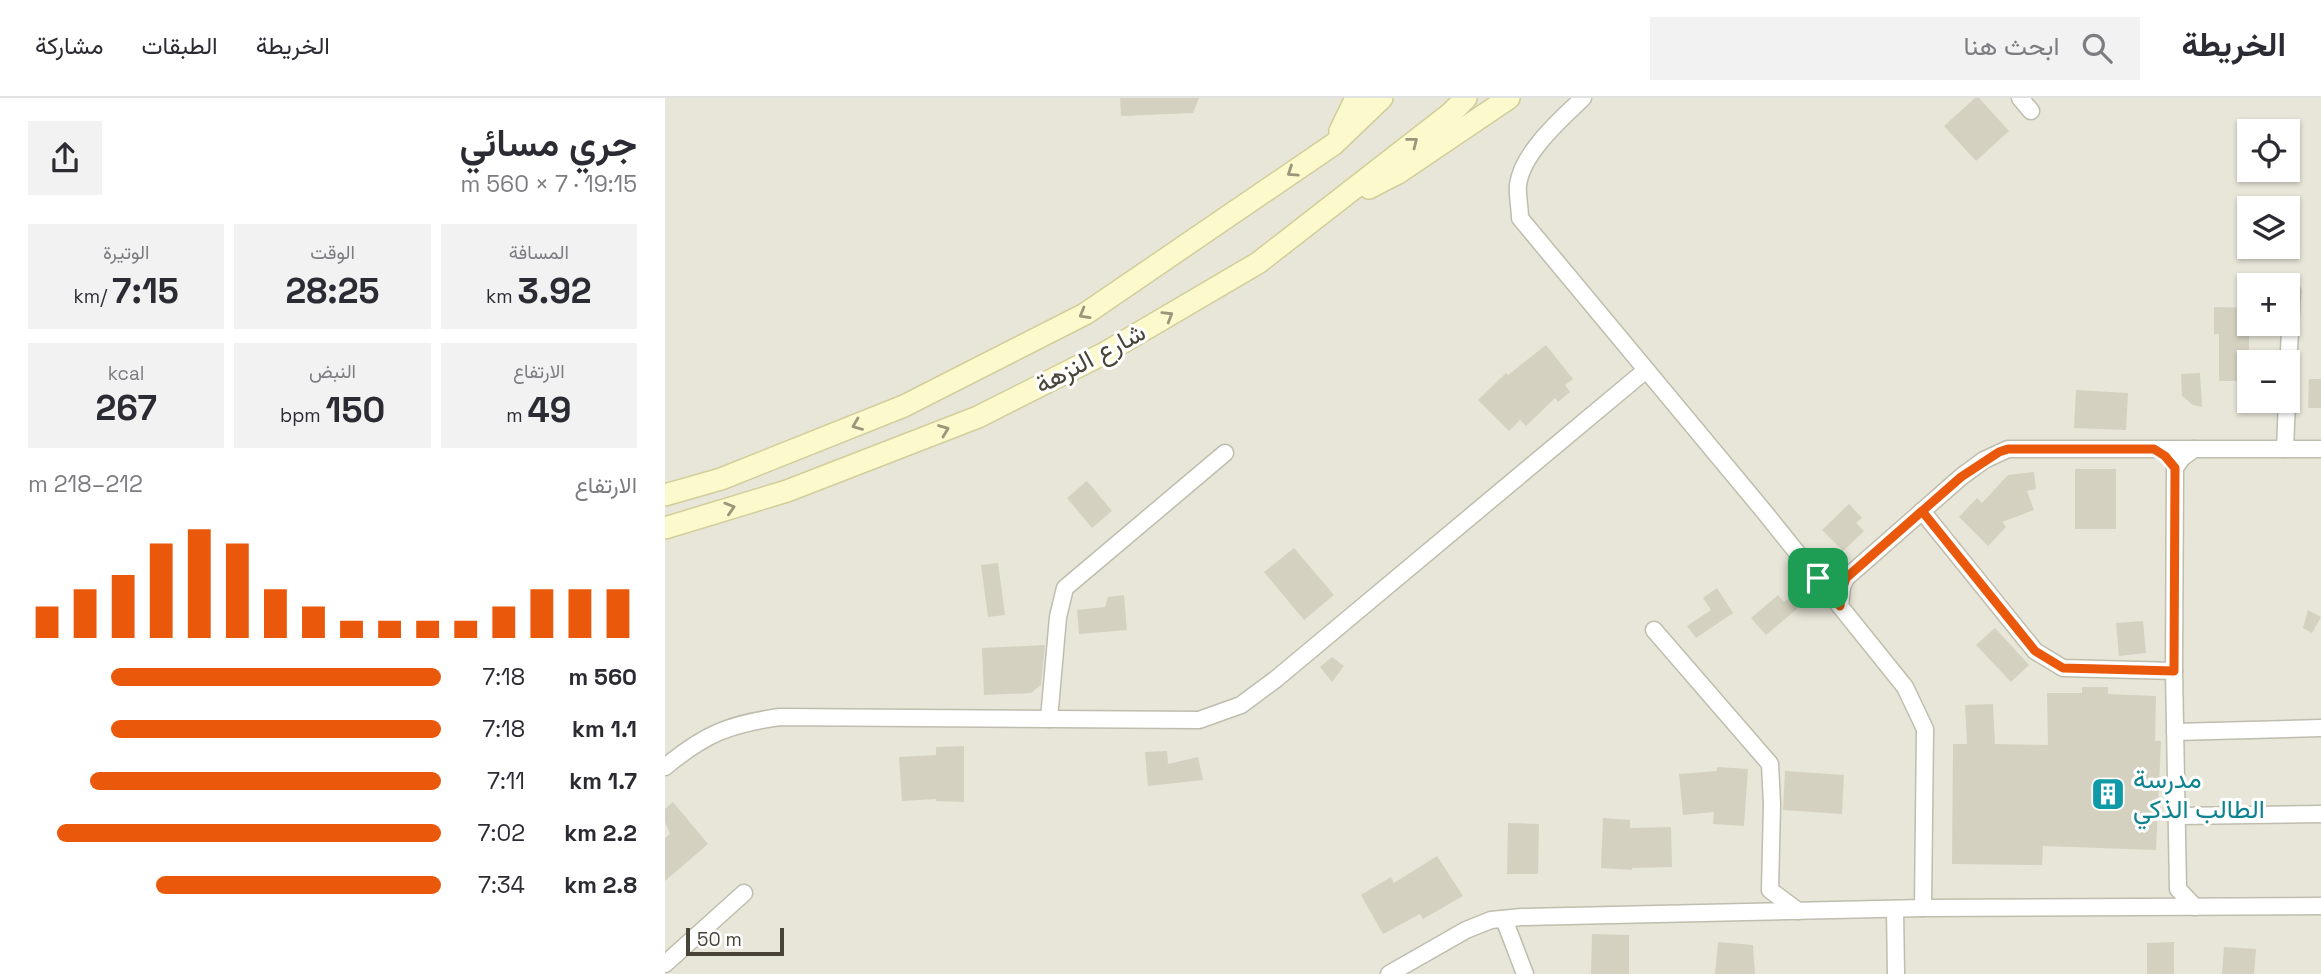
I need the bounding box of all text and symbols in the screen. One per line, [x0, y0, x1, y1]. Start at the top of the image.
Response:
search box [1650, 17, 2140, 80]
text: الخريطة [2182, 24, 2286, 66]
text: ابحث هنا [1964, 29, 2060, 63]
icon: search [2078, 29, 2116, 67]
text: مشاركة [35, 30, 103, 61]
text: الطبقات [141, 30, 218, 61]
text: الخريطة [256, 30, 330, 61]
text: جري مسائي [459, 119, 637, 167]
map controls [2237, 119, 2300, 413]
button: locate [2237, 119, 2300, 182]
button: share [28, 121, 102, 195]
one-way arrow [1406, 137, 1418, 150]
one-way arrow [1287, 164, 1300, 176]
text: 19:15 · 7 × 560 m [461, 169, 637, 199]
button: layers [2237, 196, 2300, 259]
text: الوتيرة [103, 240, 149, 265]
text: الوقت [310, 240, 355, 265]
text: المسافة [509, 240, 569, 265]
text: 7:15 [112, 269, 179, 313]
text: 28:25 [286, 269, 380, 313]
text: 3.92 [518, 269, 592, 313]
button: + [2237, 273, 2300, 336]
text: /km [74, 284, 112, 309]
text: km [486, 284, 518, 309]
one-way arrow [1078, 306, 1091, 319]
one-way arrow [1161, 311, 1174, 324]
street label: شارع النزهة [1029, 315, 1152, 402]
button: − [2237, 350, 2300, 413]
text: النبض [309, 359, 356, 384]
text: الارتفاع [513, 359, 565, 384]
text: kcal [108, 361, 145, 386]
text: 267 [96, 386, 157, 430]
text: 150 [326, 388, 385, 432]
text: 49 [528, 388, 571, 432]
text: bpm [280, 403, 326, 428]
text: m [506, 403, 528, 428]
one-way arrow [852, 416, 864, 430]
one-way arrow [937, 424, 950, 438]
text: 212–218 m [28, 469, 143, 499]
text: الارتفاع [575, 470, 637, 500]
one-way arrow [724, 502, 736, 516]
pin [1788, 548, 1848, 608]
icon: arrive [1799, 559, 1837, 597]
text: 7:18 [482, 662, 525, 692]
text: 560 m [569, 662, 637, 692]
text: 7:18 [482, 714, 525, 744]
text: 1.1 km [572, 714, 637, 744]
place label: مدرسة الطالب الذكي [2133, 762, 2265, 830]
text: 7:11 [487, 766, 525, 796]
text: 1.7 km [569, 766, 637, 796]
building icon: مدرسة الطالب الذكي [2089, 775, 2127, 813]
text: 7:02 [478, 818, 525, 848]
text: 2.2 km [564, 818, 637, 848]
text: 7:34 [478, 870, 525, 900]
text: 2.8 km [564, 870, 637, 900]
scale bar [686, 925, 784, 957]
text: 50 m [697, 927, 742, 952]

